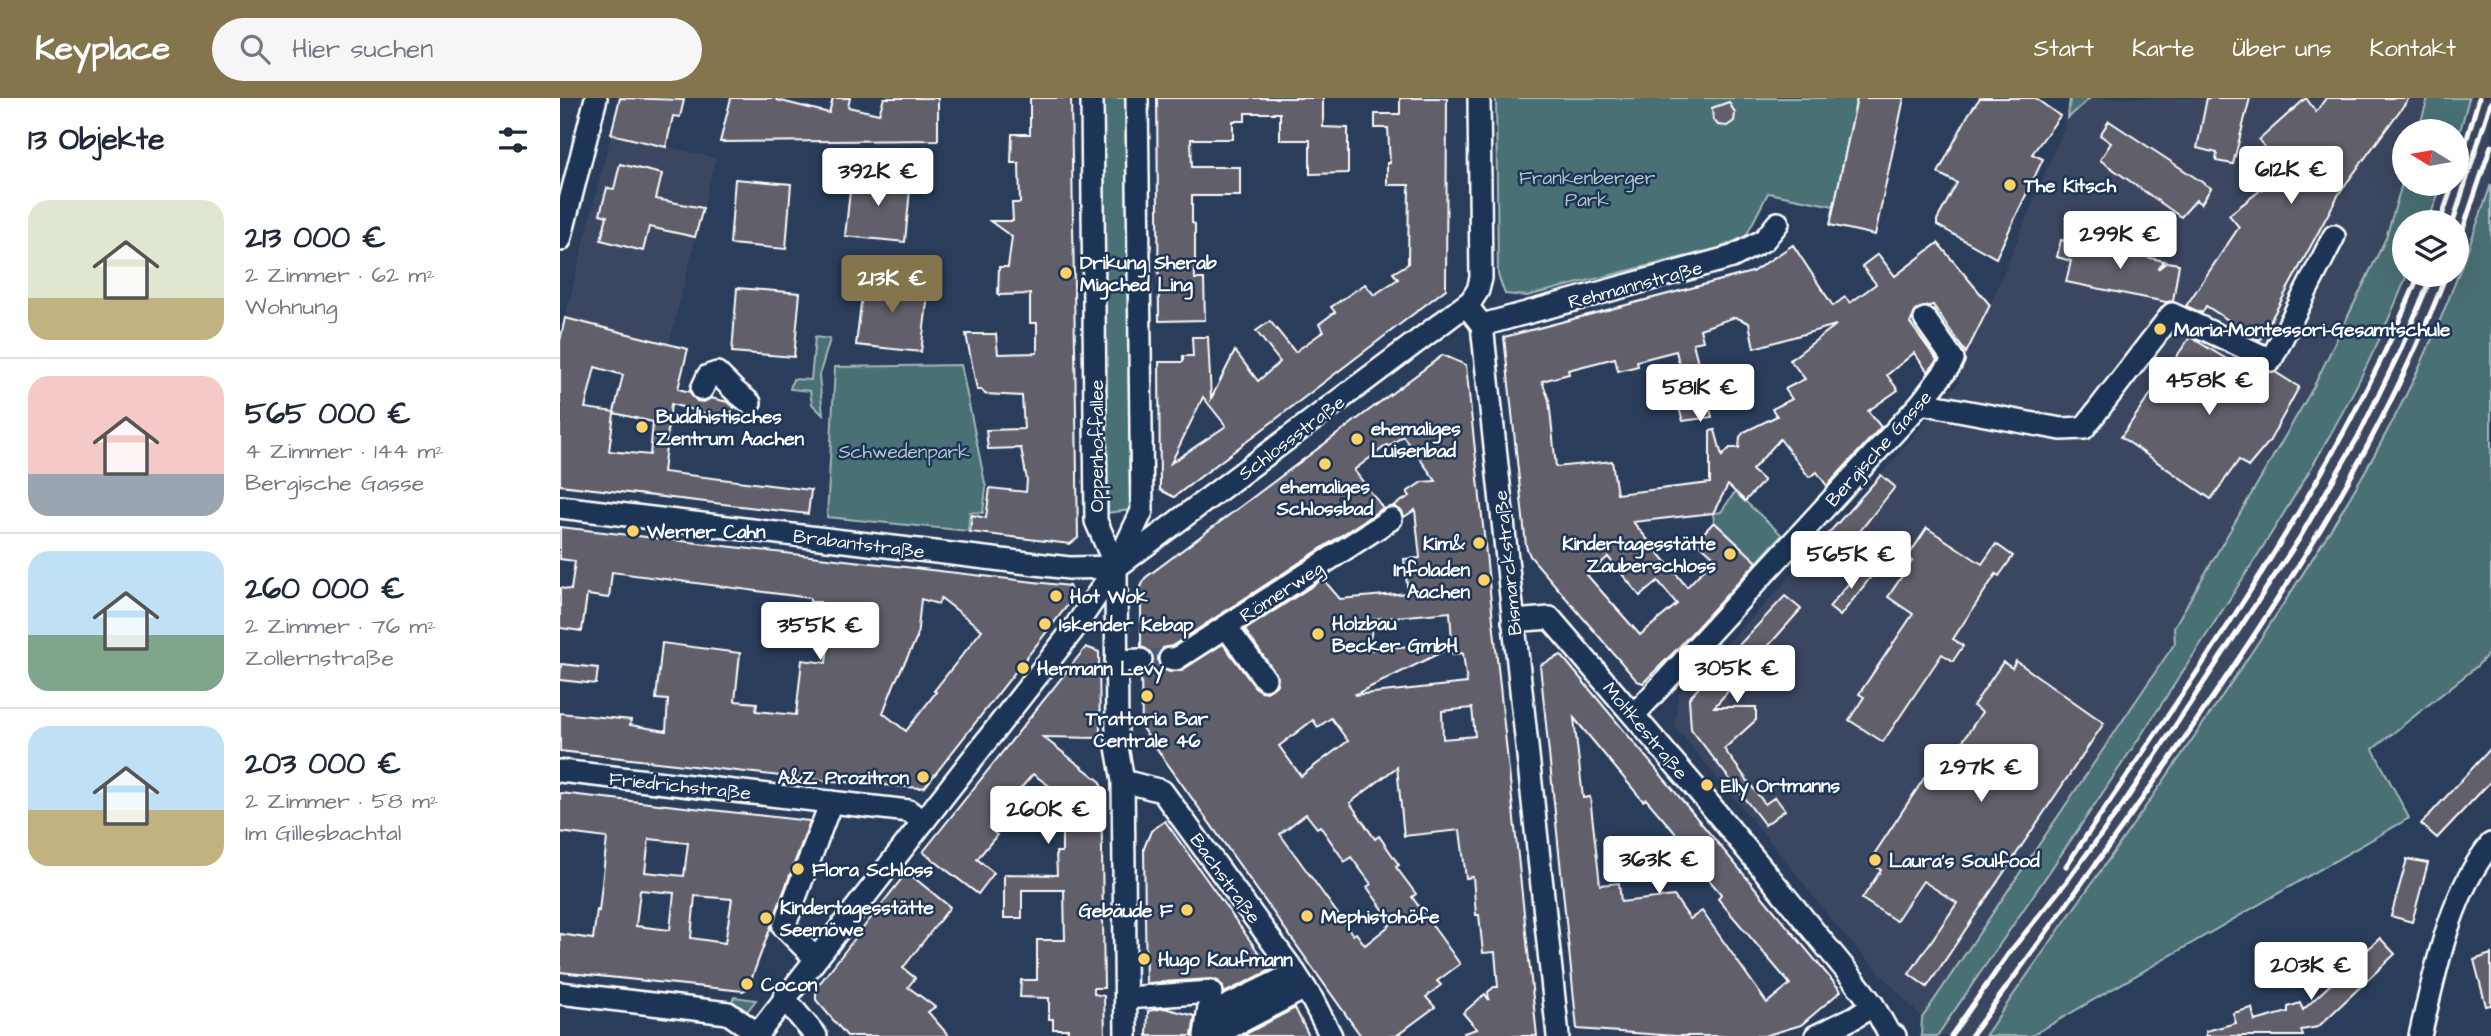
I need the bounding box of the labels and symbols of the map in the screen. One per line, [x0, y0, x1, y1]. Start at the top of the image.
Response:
north arrow [2392, 119, 2469, 196]
pin: 612K € [2234, 146, 2348, 206]
pin: 392K € [821, 148, 935, 208]
park label: Frankenberger Park [1519, 165, 1656, 214]
place label: The Kitsch [2023, 173, 2117, 200]
marker: The Kitsch [2002, 177, 2018, 193]
pin: 299K € [2063, 212, 2177, 271]
place label: Drikung Sherab Migched Ling [1080, 250, 1217, 300]
street label: Rehmannstraße [1565, 255, 1705, 316]
pin: 213K € [835, 256, 949, 315]
marker: Drikung Sherab Migched Ling [1058, 265, 1074, 281]
place label: Maria-Montessori-Gesamtschule [2174, 317, 2451, 344]
marker: Maria-Montessori-Gesamtschule [2152, 321, 2168, 337]
pin: 458K € [2152, 358, 2266, 417]
pin: 581K € [1643, 364, 1757, 424]
street label: Oppenhoffallee [1084, 380, 1111, 512]
street label: Bergische Gasse [1820, 385, 1939, 514]
street label: Schlossstraße [1233, 389, 1351, 487]
place label: Buddhistisches Zentrum Aachen [656, 404, 804, 453]
place label: ehemaliges Luisenbad [1371, 416, 1461, 465]
marker: Buddhistisches Zentrum Aachen [634, 419, 650, 435]
marker: ehemaliges Luisenbad [1349, 431, 1365, 447]
park label: Schwedenpark [838, 439, 970, 466]
marker: ehemaliges Schlossbad [1317, 456, 1333, 472]
place label: ehemaliges Schlossbad [1276, 474, 1373, 523]
street label: Bismarckstraße [1487, 489, 1530, 637]
place label: Werner Cahn [646, 519, 766, 546]
marker: Werner Cahn [625, 523, 641, 539]
street label: Brabantstraße [791, 523, 926, 566]
place label: Kim& [1423, 531, 1466, 558]
place label: Kindertagesstätte Zauberschloss [1562, 531, 1717, 580]
pin: 565K € [1794, 532, 1908, 591]
marker: Kim& [1471, 535, 1487, 551]
marker: Kindertagesstätte Zauberschloss [1722, 546, 1738, 562]
street label: Römerweg [1235, 555, 1330, 630]
place label: Infoladen Aachen [1393, 557, 1470, 606]
marker: Infoladen Aachen [1476, 572, 1492, 588]
place label: Hot Wok [1070, 584, 1148, 611]
marker: Hot Wok [1048, 588, 1064, 604]
pin: 355K € [763, 602, 877, 662]
place label: Holzbau Becker GmbH [1332, 611, 1458, 660]
place label: Iskender Kebap [1059, 612, 1194, 639]
marker: Iskender Kebap [1037, 616, 1053, 632]
marker: Holzbau Becker GmbH [1310, 626, 1326, 642]
pin: 305K € [1680, 646, 1794, 705]
place label: Hermann Levy [1037, 656, 1165, 684]
marker: Hermann Levy [1015, 660, 1031, 676]
street label: Moltkestraße [1596, 676, 1694, 786]
marker: Trattoria Bar Centrale 46 [1139, 688, 1155, 704]
place label: Trattoria Bar Centrale 46 [1085, 706, 1209, 755]
pin: 297K € [1924, 744, 2038, 804]
place label: A&Z Prozitron [778, 765, 909, 792]
street label: Friedrichstraße [608, 766, 752, 807]
marker: A&Z Prozitron [915, 769, 931, 785]
place label: Elly Ortmanns [1721, 773, 1841, 801]
marker: Elly Ortmanns [1699, 777, 1715, 793]
pin: 260K € [991, 786, 1105, 846]
street label: Bachstraße [1183, 828, 1267, 930]
pin: 363K € [1602, 836, 1716, 896]
place label: Laura's Soulfood [1889, 848, 2040, 875]
marker: Laura's Soulfood [1867, 852, 1883, 868]
place label: Flora Schloss [812, 857, 933, 884]
marker: Flora Schloss [790, 861, 806, 877]
place label: Kindertagesstätte Seemöwe [779, 895, 935, 944]
place label: Gebäude F [1079, 898, 1174, 925]
marker: Gebäude F [1179, 902, 1195, 918]
place label: Mephistohöfe [1321, 904, 1440, 931]
marker: Mephistohöfe [1299, 908, 1315, 924]
marker: Kindertagesstätte Seemöwe [758, 910, 774, 926]
pin: 203K € [2254, 942, 2368, 1002]
place label: Hugo Kaufmann [1158, 947, 1293, 975]
marker: Hugo Kaufmann [1136, 951, 1152, 967]
place label: Cocon [761, 972, 818, 999]
marker: Cocon [739, 976, 755, 992]

